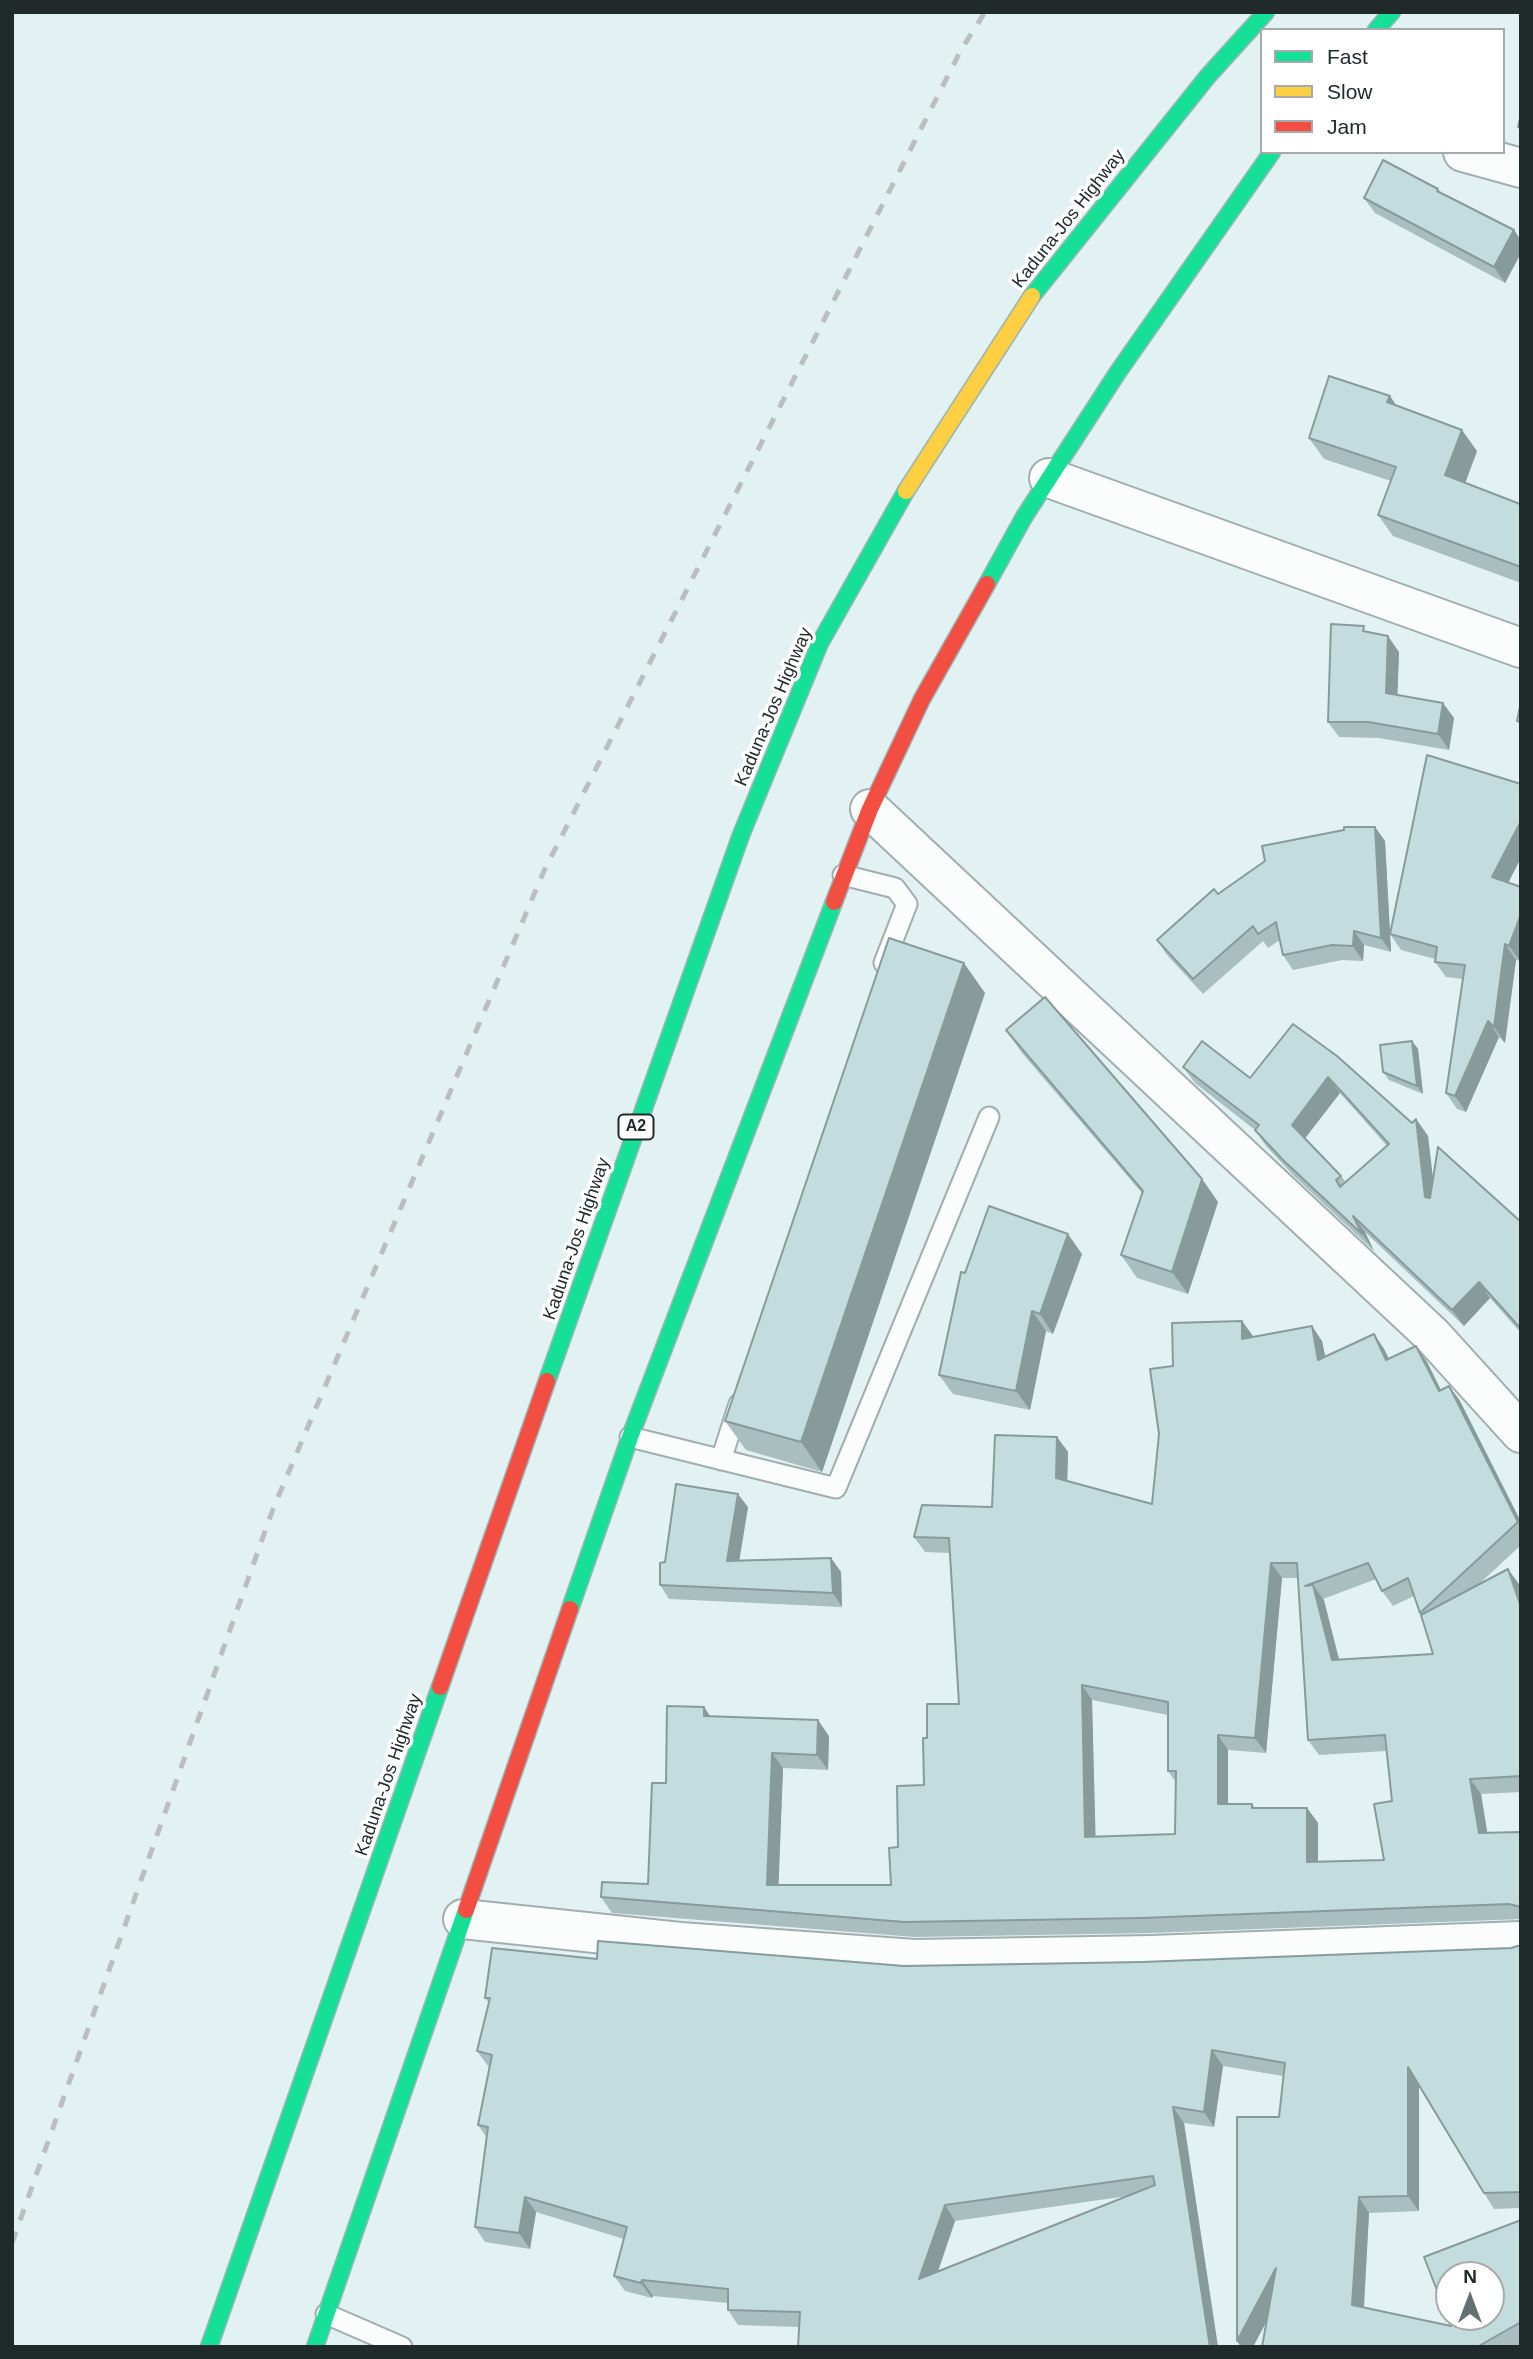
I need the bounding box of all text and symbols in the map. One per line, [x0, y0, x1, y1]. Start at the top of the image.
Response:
legend [1260, 28, 1505, 154]
text: Fast [1327, 45, 1368, 68]
text: Slow [1327, 80, 1373, 103]
text: Jam [1327, 115, 1367, 138]
street label: Kaduna-Jos Highway [1008, 145, 1130, 293]
street label: Kaduna-Jos Highway [731, 624, 817, 790]
road number: A2 [618, 1114, 654, 1140]
street label: Kaduna-Jos Highway [539, 1155, 615, 1323]
street label: Kaduna-Jos Highway [351, 1691, 427, 1859]
north arrow [1435, 2261, 1505, 2331]
text: N [1463, 2266, 1477, 2287]

